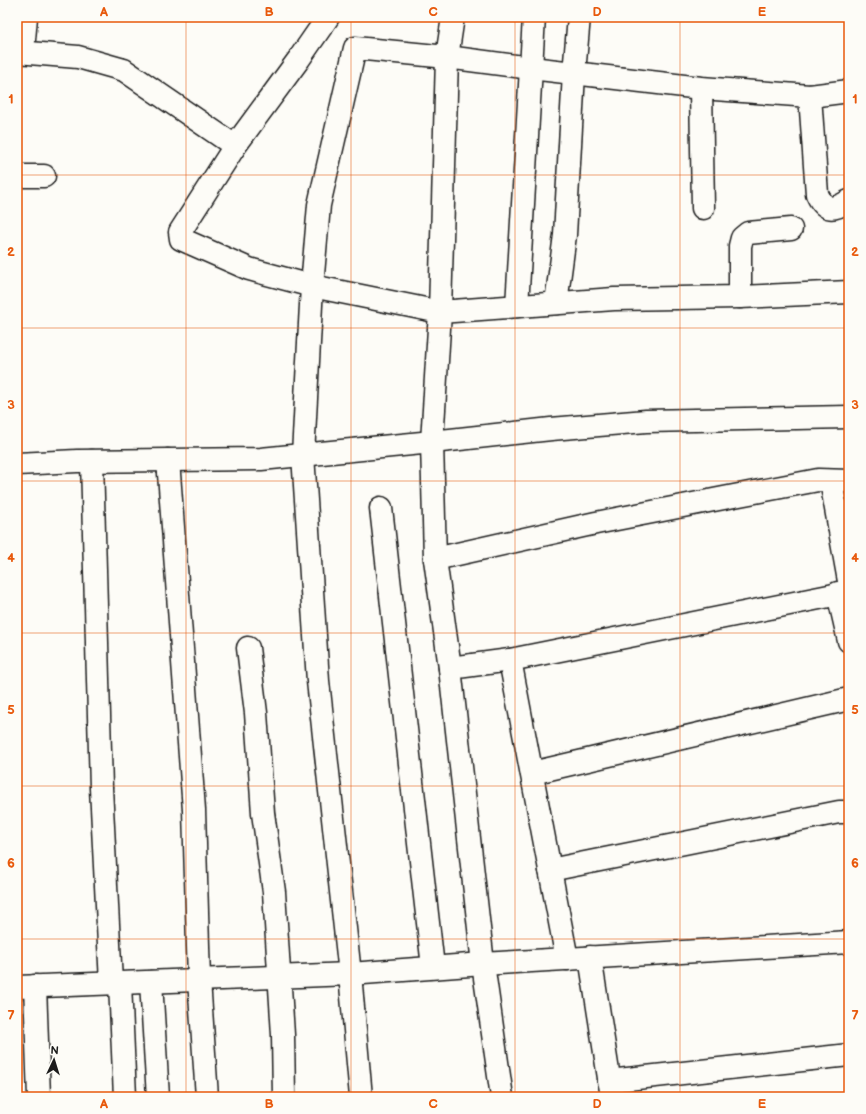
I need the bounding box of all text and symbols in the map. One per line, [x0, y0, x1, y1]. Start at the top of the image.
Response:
text: A [99, 4, 108, 20]
text: B [264, 4, 274, 20]
text: C [428, 4, 438, 20]
text: D [592, 4, 602, 20]
text: E [758, 4, 767, 20]
text: 1 [8, 91, 14, 107]
text: 1 [852, 91, 858, 107]
text: 2 [7, 244, 15, 260]
text: 2 [851, 244, 859, 260]
text: 3 [7, 397, 15, 413]
text: 3 [851, 397, 859, 413]
text: 4 [7, 550, 15, 566]
text: 4 [851, 550, 859, 566]
text: 5 [7, 702, 15, 718]
text: 5 [851, 702, 859, 718]
text: 6 [7, 855, 15, 871]
text: 6 [851, 855, 859, 871]
text: 7 [7, 1008, 15, 1024]
text: 7 [851, 1008, 859, 1024]
north arrow [34, 1040, 74, 1080]
text: N [50, 1044, 59, 1057]
text: A [99, 1096, 108, 1112]
text: B [264, 1096, 274, 1112]
text: C [428, 1096, 438, 1112]
text: D [592, 1096, 602, 1112]
text: E [758, 1096, 767, 1112]

